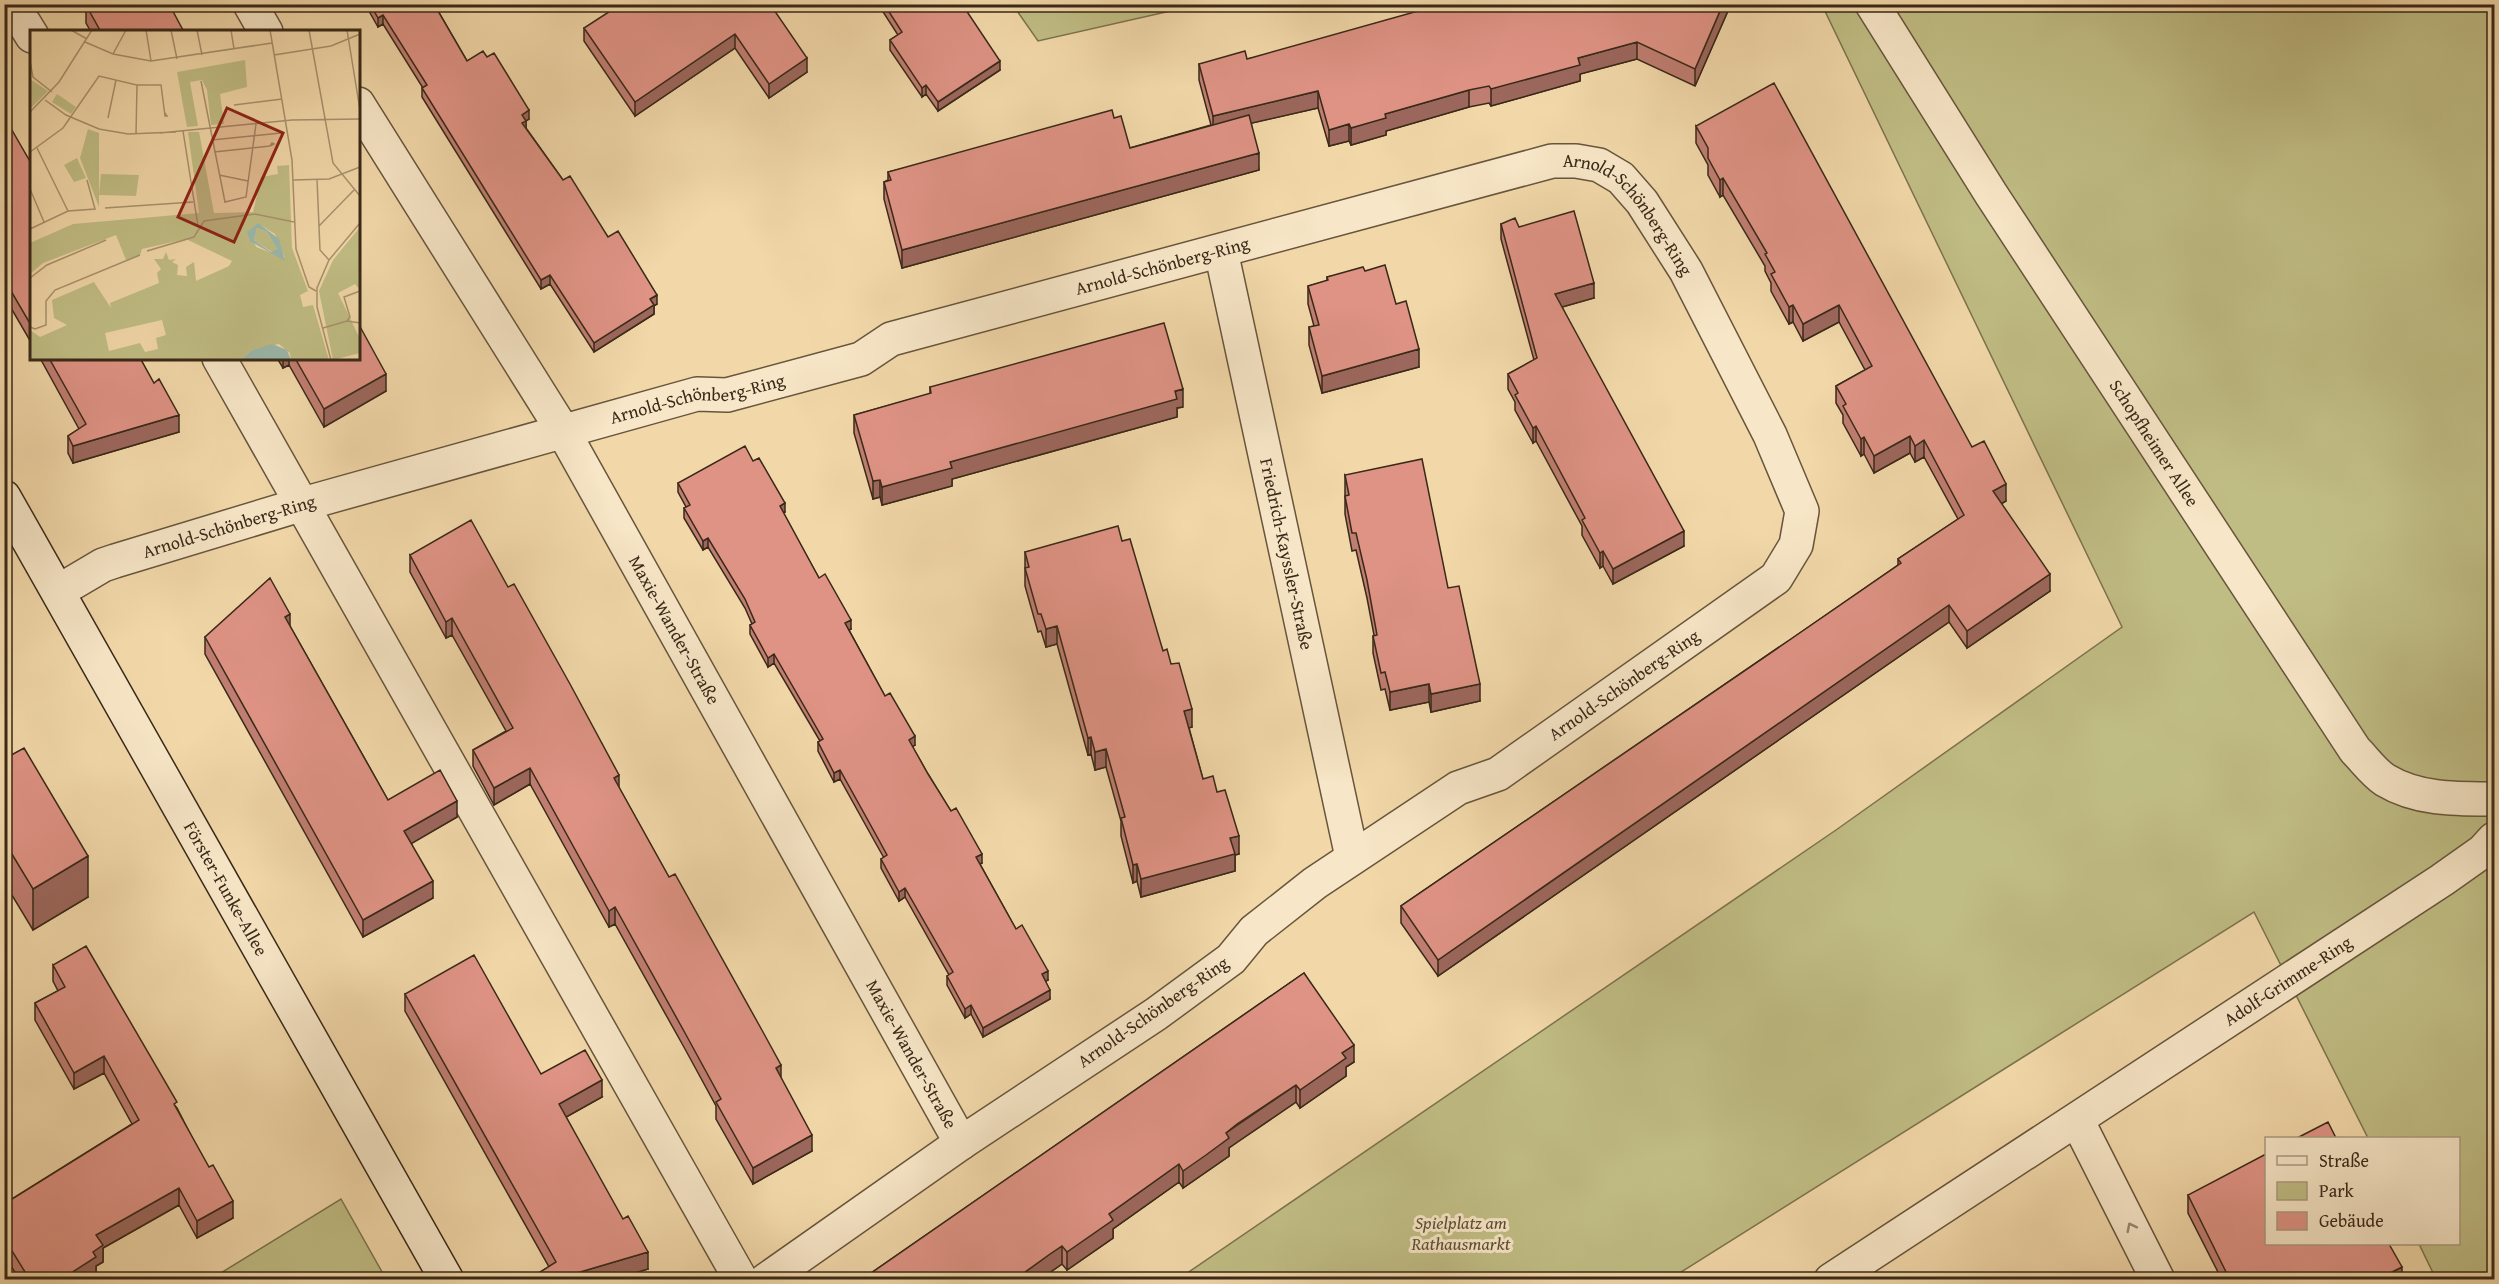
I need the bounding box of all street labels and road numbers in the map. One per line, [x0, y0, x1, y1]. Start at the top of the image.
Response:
street label: Arnold-Schönberg-Ring [1563, 147, 1700, 281]
street label: Arnold-Schönberg-Ring [1072, 229, 1252, 302]
street label: Arnold-Schönberg-Ring [607, 366, 788, 431]
street label: Schopfheimer Allee [2103, 374, 2206, 512]
street label: Friedrich-Kayssler-Straße [1253, 456, 1321, 652]
street label: Arnold-Schönberg-Ring [139, 487, 319, 565]
street label: Maxie-Wander-Straße [622, 550, 727, 709]
street label: Arnold-Schönberg-Ring [1543, 622, 1705, 747]
street label: Förster-Funke-Allee [177, 816, 275, 961]
street label: Adolf-Grimme-Ring [2218, 929, 2357, 1032]
street label: Arnold-Schönberg-Ring [1072, 949, 1234, 1074]
street label: Maxie-Wander-Straße [859, 975, 964, 1134]

